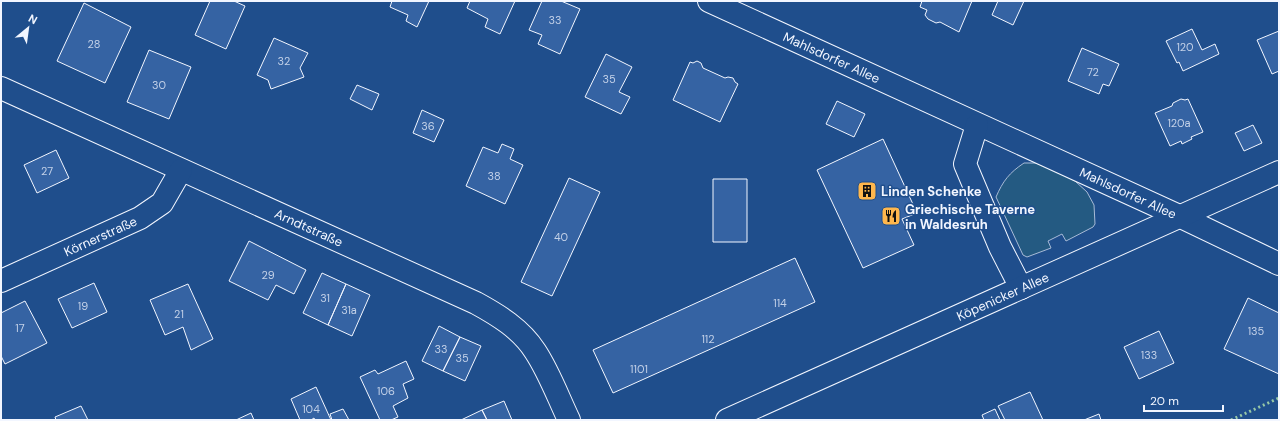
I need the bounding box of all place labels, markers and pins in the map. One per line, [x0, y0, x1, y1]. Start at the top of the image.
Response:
building icon: Linden Schenke [856, 180, 878, 202]
place label: Linden Schenke [881, 183, 982, 200]
place label: Griechische Taverne in Waldesruh [905, 201, 1035, 233]
restaurant icon: Griechische Taverne in Waldesruh [880, 205, 902, 227]

